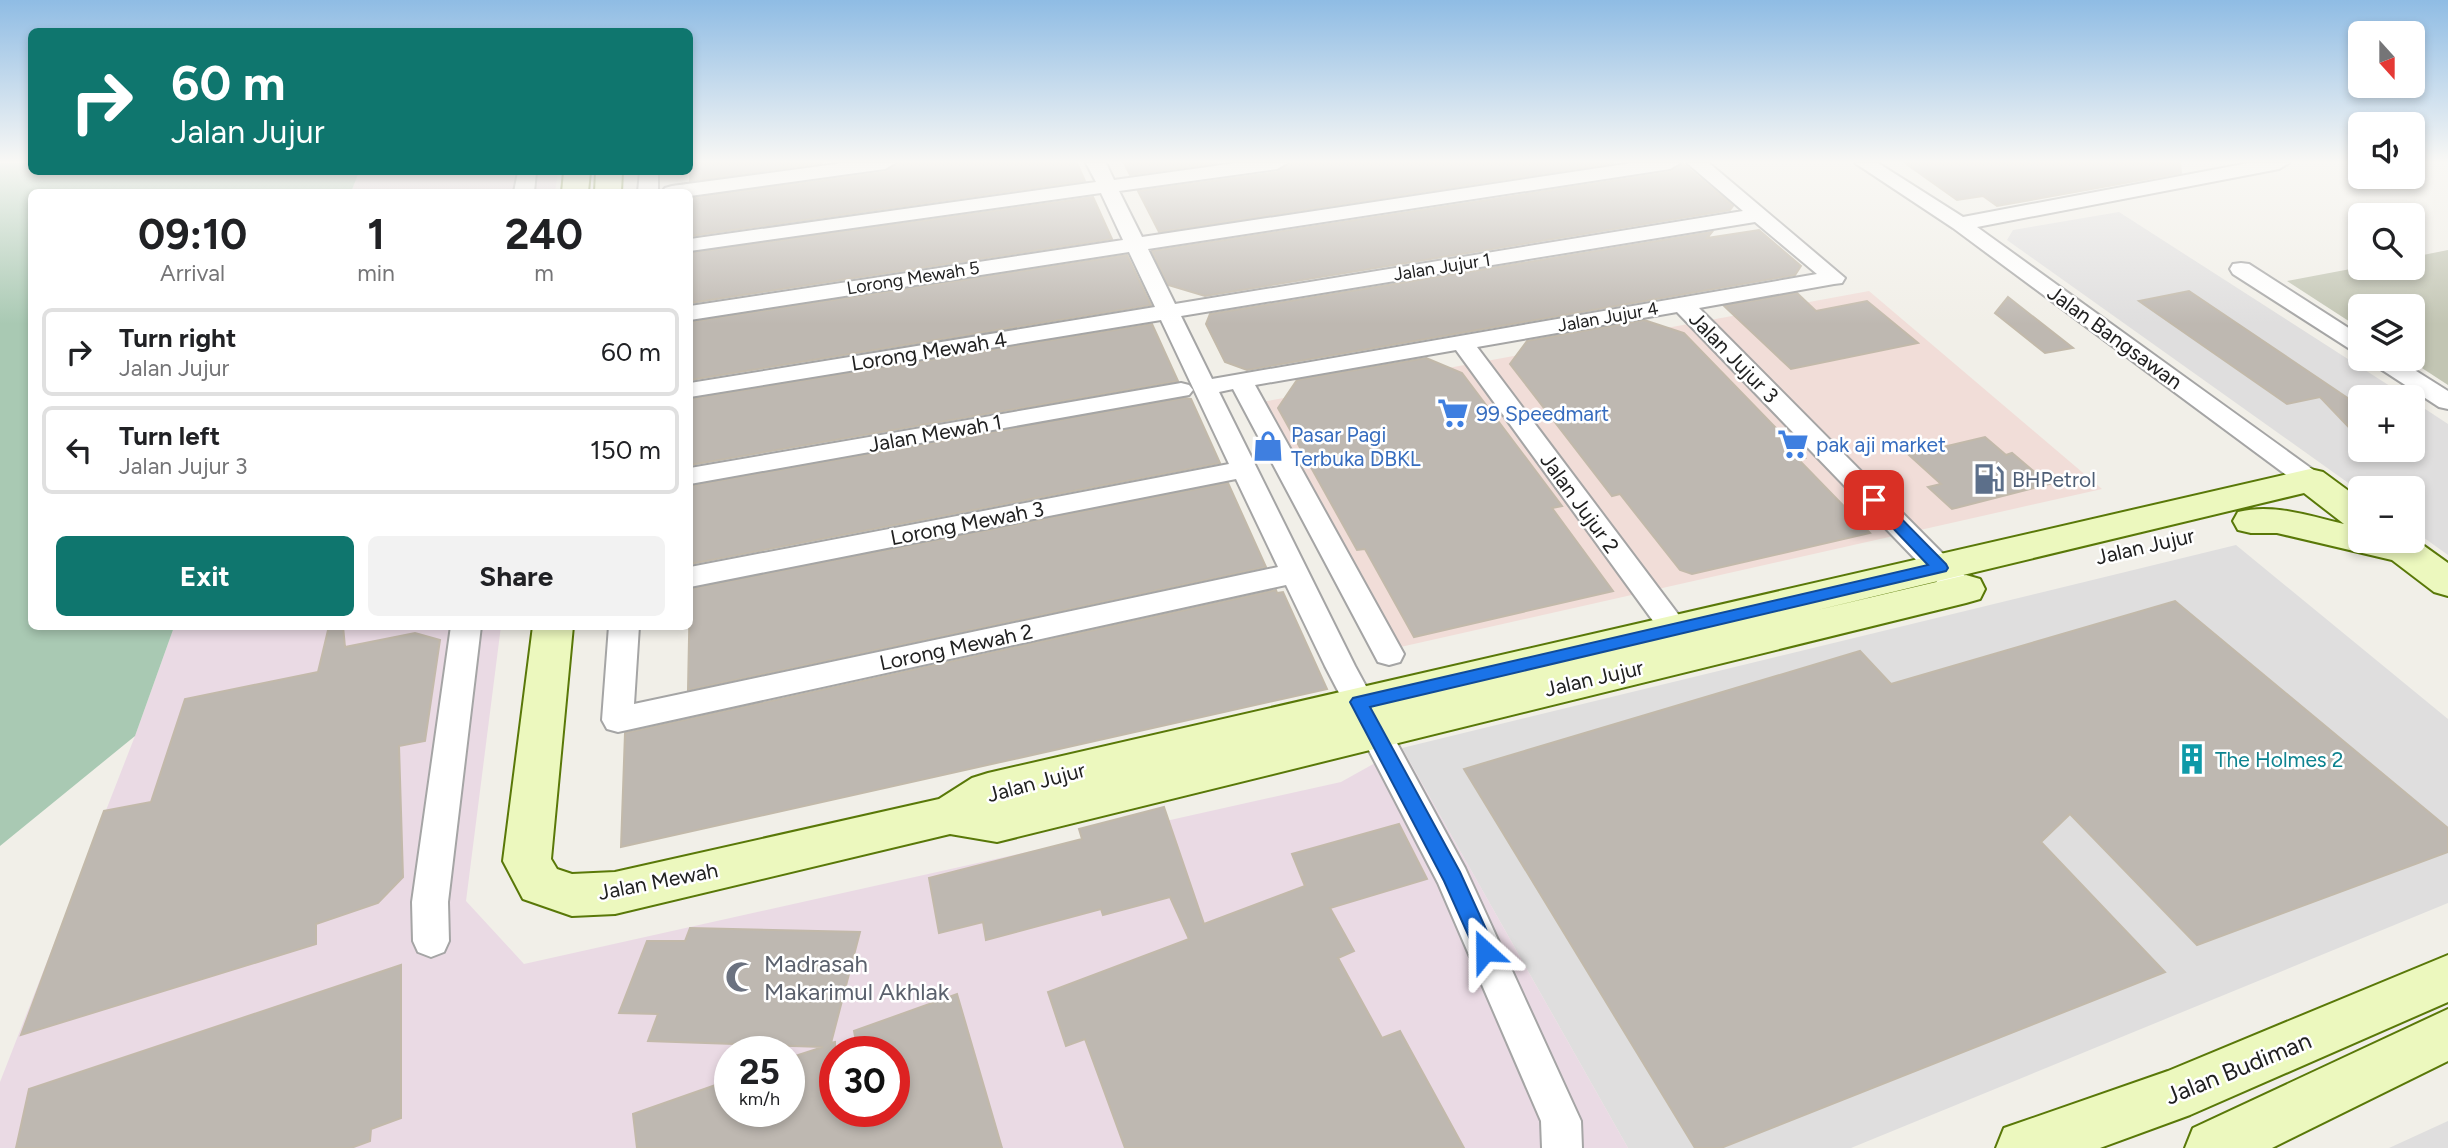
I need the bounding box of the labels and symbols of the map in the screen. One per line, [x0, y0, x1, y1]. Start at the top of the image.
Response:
north arrow [2348, 21, 2426, 98]
street label: Jalan Jujur 1 [1392, 248, 1492, 286]
street label: Lorong Mewah 5 [845, 257, 981, 299]
street label: Jalan Bangsawan [2043, 280, 2187, 394]
street label: Jalan Jujur 4 [1556, 297, 1660, 337]
street label: Jalan Jujur 3 [1684, 306, 1784, 408]
street label: Lorong Mewah 4 [849, 326, 1009, 376]
supermarket icon: 99 Speedmart [1436, 396, 1470, 430]
place label: 99 Speedmart [1476, 401, 1609, 426]
street label: Jalan Mewah 1 [866, 409, 1004, 457]
place label: Pasar Pagi Terbuka DBKL [1291, 422, 1421, 471]
supermarket icon: pak aji market [1776, 427, 1810, 461]
shop icon: Pasar Pagi Terbuka DBKL [1251, 429, 1285, 463]
place label: pak aji market [1816, 432, 1946, 457]
street label: Jalan Jujur 2 [1535, 448, 1625, 558]
fuel station icon: BHPetrol [1972, 462, 2006, 496]
place label: BHPetrol [2012, 467, 2096, 492]
pin [1844, 470, 1904, 530]
street label: Lorong Mewah 3 [888, 496, 1046, 550]
street label: Jalan Jujur [2093, 522, 2197, 570]
street label: Lorong Mewah 2 [877, 619, 1035, 675]
street label: Jalan Jujur [1542, 654, 1646, 702]
building icon: The Holmes 2 [2175, 742, 2209, 776]
place label: The Holmes 2 [2215, 747, 2344, 772]
street label: Jalan Jujur [984, 757, 1088, 807]
street label: Jalan Mewah [596, 857, 720, 905]
position arrow [1448, 914, 1522, 988]
place label: Madrasah Makarimul Akhlak [764, 949, 950, 1006]
mosque icon: Madrasah Makarimul Akhlak [724, 960, 758, 994]
street label: Jalan Budiman [2161, 1025, 2315, 1111]
speed limit sign: 30 [819, 1036, 910, 1127]

